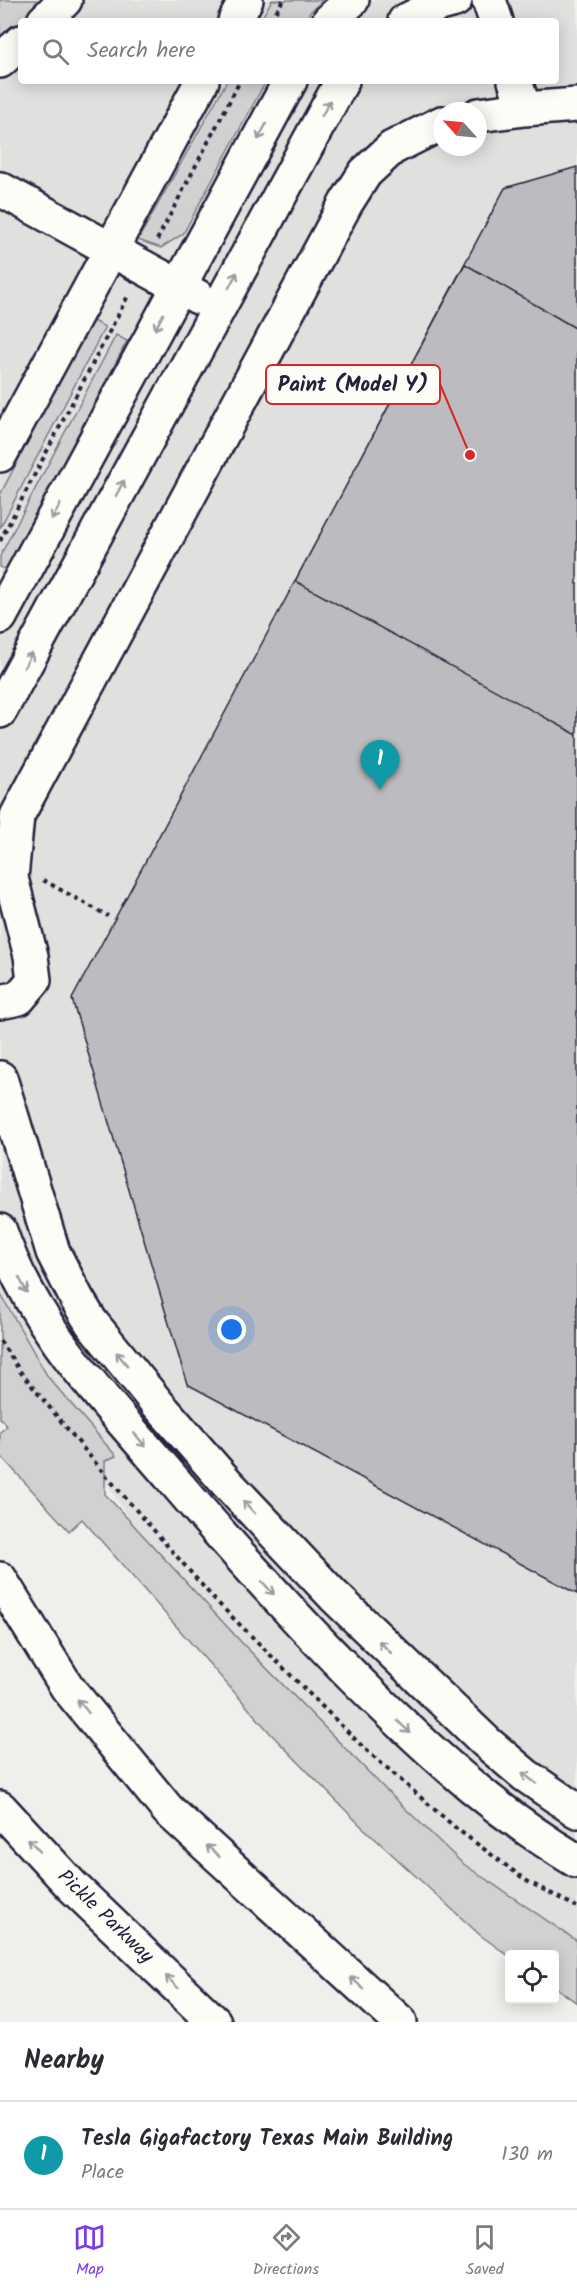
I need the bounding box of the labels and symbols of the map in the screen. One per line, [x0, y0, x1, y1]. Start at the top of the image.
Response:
one-way arrow [320, 100, 332, 117]
north arrow [433, 102, 487, 156]
one-way arrow [256, 123, 267, 141]
one-way arrow [228, 271, 239, 289]
one-way arrow [153, 313, 164, 331]
callout: Paint (Model Y) [266, 365, 440, 404]
text: Paint (Model Y) [278, 369, 428, 402]
one-way arrow [114, 480, 126, 497]
one-way arrow [50, 503, 61, 521]
one-way arrow [22, 652, 34, 669]
pin: 1 [360, 740, 400, 790]
one-way arrow [17, 1276, 29, 1294]
your location [217, 1315, 246, 1344]
one-way arrow [115, 1351, 128, 1367]
one-way arrow [133, 1432, 146, 1448]
one-way arrow [242, 1500, 256, 1515]
one-way arrow [261, 1580, 275, 1595]
one-way arrow [377, 1640, 392, 1654]
one-way arrow [76, 1699, 90, 1714]
one-way arrow [397, 1719, 412, 1734]
one-way arrow [521, 1772, 537, 1785]
one-way arrow [26, 1837, 41, 1852]
one-way arrow [206, 1844, 221, 1858]
street label: Pickle Parkway [49, 1862, 161, 1972]
one-way arrow [165, 1975, 180, 1989]
one-way arrow [350, 1976, 365, 1990]

